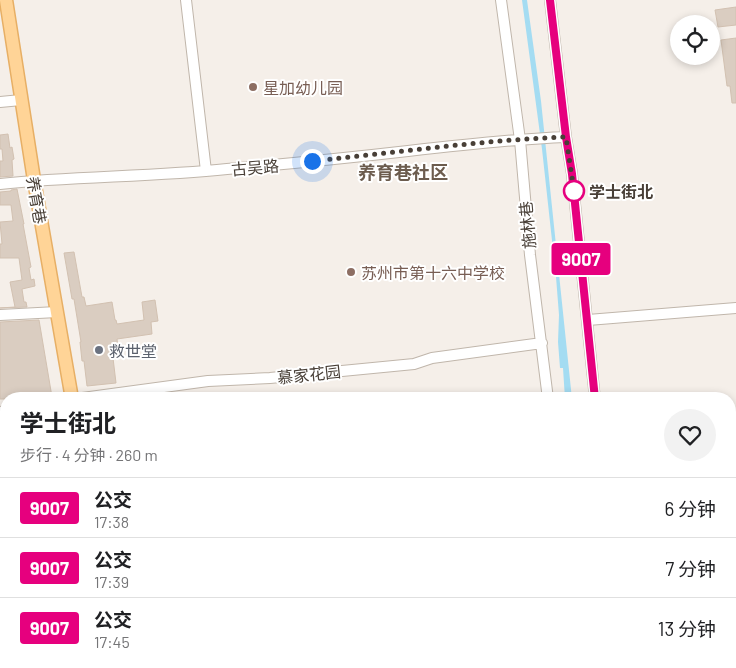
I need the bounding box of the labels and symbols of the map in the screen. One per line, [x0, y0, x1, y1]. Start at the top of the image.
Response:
place label: 星加幼儿园 [263, 78, 343, 97]
marker: 星加幼儿园 [247, 81, 259, 93]
your location [300, 149, 325, 174]
street label: 古吴路 [230, 155, 280, 179]
district label: 养育巷社区 [358, 161, 448, 183]
street label: 养育巷 [23, 175, 51, 225]
marker: 学士街北 [563, 180, 585, 202]
place label: 学士街北 [589, 182, 653, 201]
street label: 施林巷 [515, 200, 539, 250]
line badge: 9007 [546, 243, 616, 275]
place label: 苏州市第十六中学校 [361, 263, 505, 282]
marker: 苏州市第十六中学校 [345, 266, 357, 278]
place label: 救世堂 [109, 341, 157, 360]
marker: 救世堂 [93, 344, 105, 356]
street label: 慕家花园 [276, 361, 342, 387]

